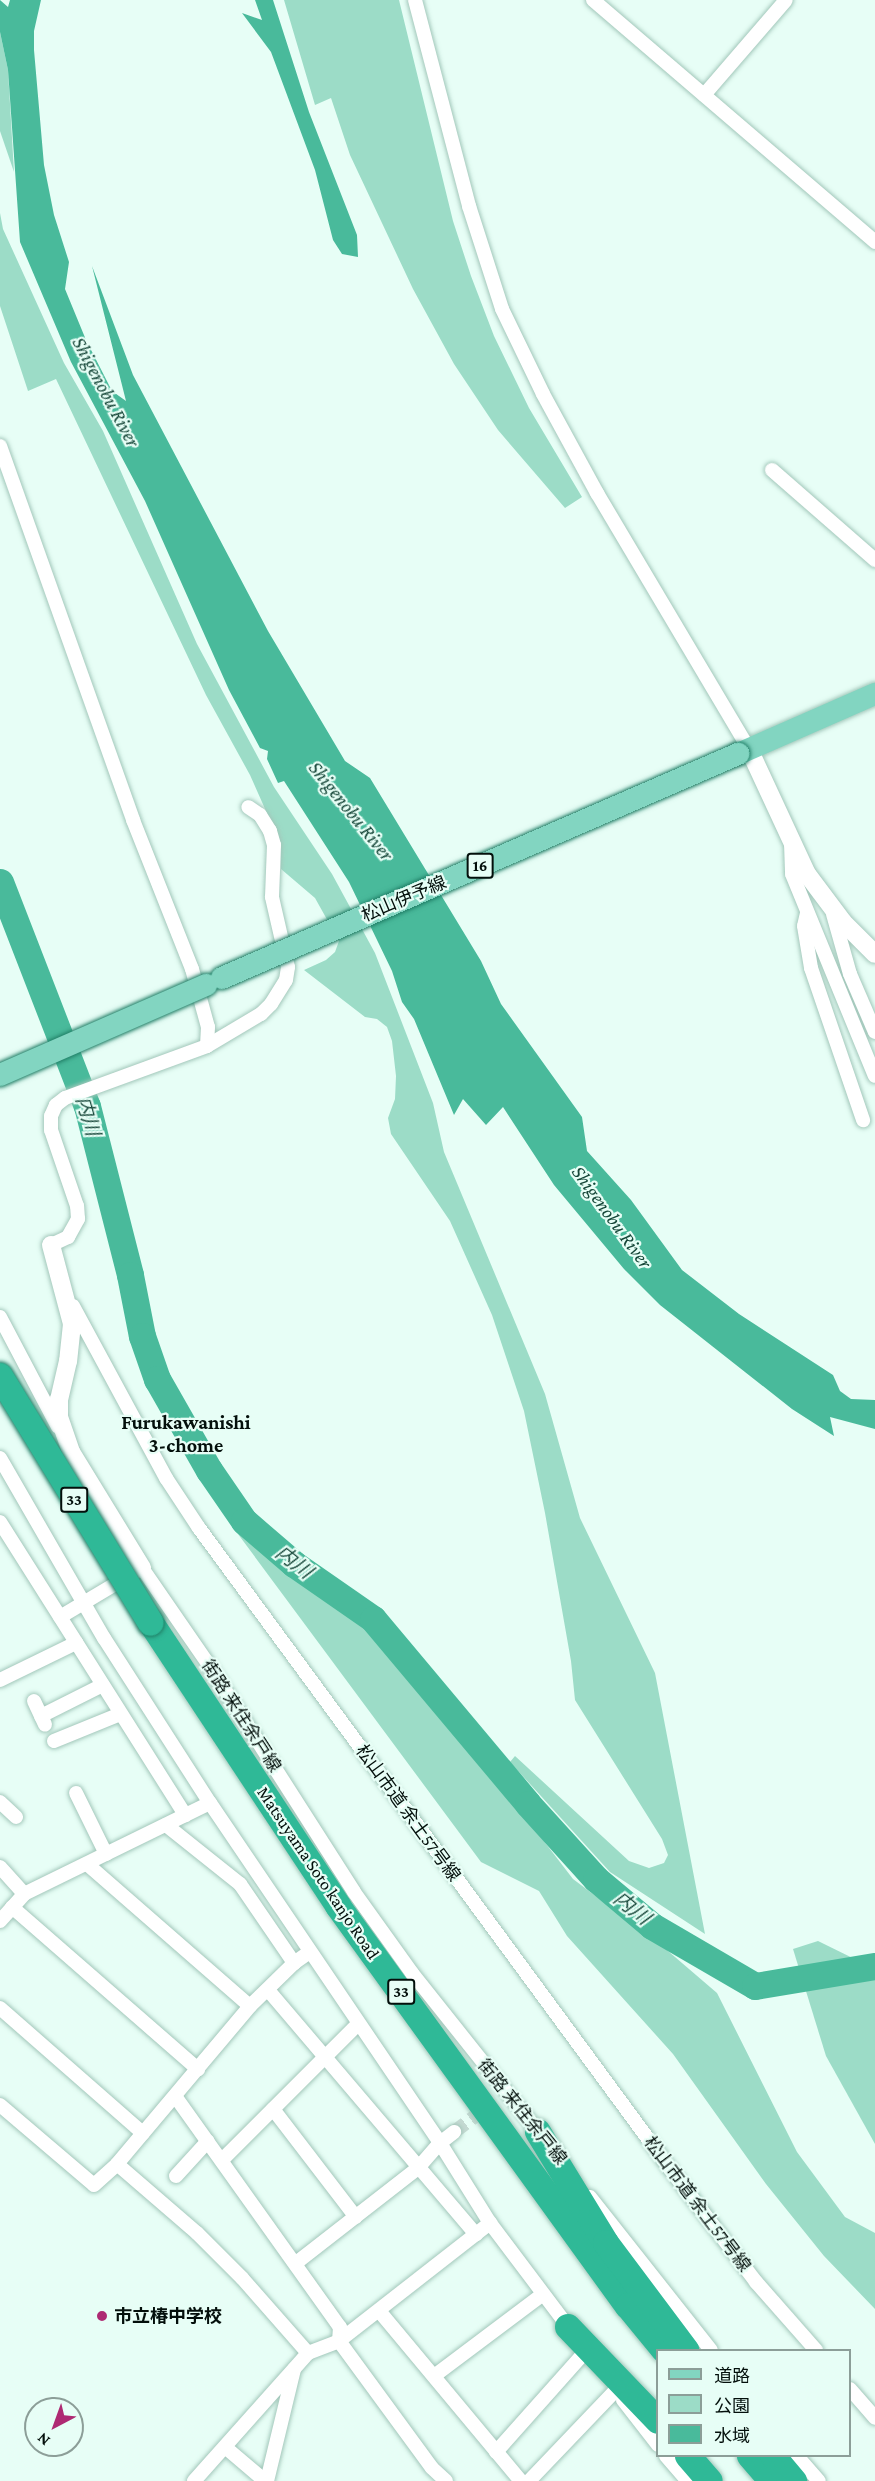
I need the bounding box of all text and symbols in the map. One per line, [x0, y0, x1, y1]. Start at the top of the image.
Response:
water label: Shigenobu River [67, 333, 145, 451]
water label: Shigenobu River [304, 756, 398, 866]
road number: 16 [466, 853, 494, 879]
street label: 松山伊予線 [358, 871, 450, 927]
water label: 内川 [71, 1093, 105, 1139]
water label: Shigenobu River [567, 1161, 657, 1273]
district label: Furukawanishi 3-chome [121, 1411, 251, 1458]
road number: 33 [59, 1487, 89, 1513]
water label: 内川 [271, 1540, 317, 1584]
street label: 街路 来住余戸線 [197, 1656, 285, 1776]
street label: 松山市道 余土57号線 [351, 1740, 465, 1886]
street label: Matsuyama Soto kanjo Road [252, 1783, 384, 1963]
water label: 内川 [609, 1886, 655, 1930]
road number: 33 [386, 1979, 416, 2005]
street label: 街路 来住余戸線 [473, 2055, 571, 2169]
street label: 松山市道 余土57号線 [639, 2132, 755, 2276]
place label: 市立椿中学校 [114, 2305, 222, 2327]
marker: 市立椿中学校 [95, 2309, 109, 2323]
legend [656, 2349, 851, 2457]
text: 道路 [714, 2366, 750, 2386]
text: 公園 [714, 2396, 750, 2416]
north arrow [24, 2397, 84, 2457]
text: 水域 [714, 2426, 750, 2446]
text: N [33, 2429, 53, 2449]

